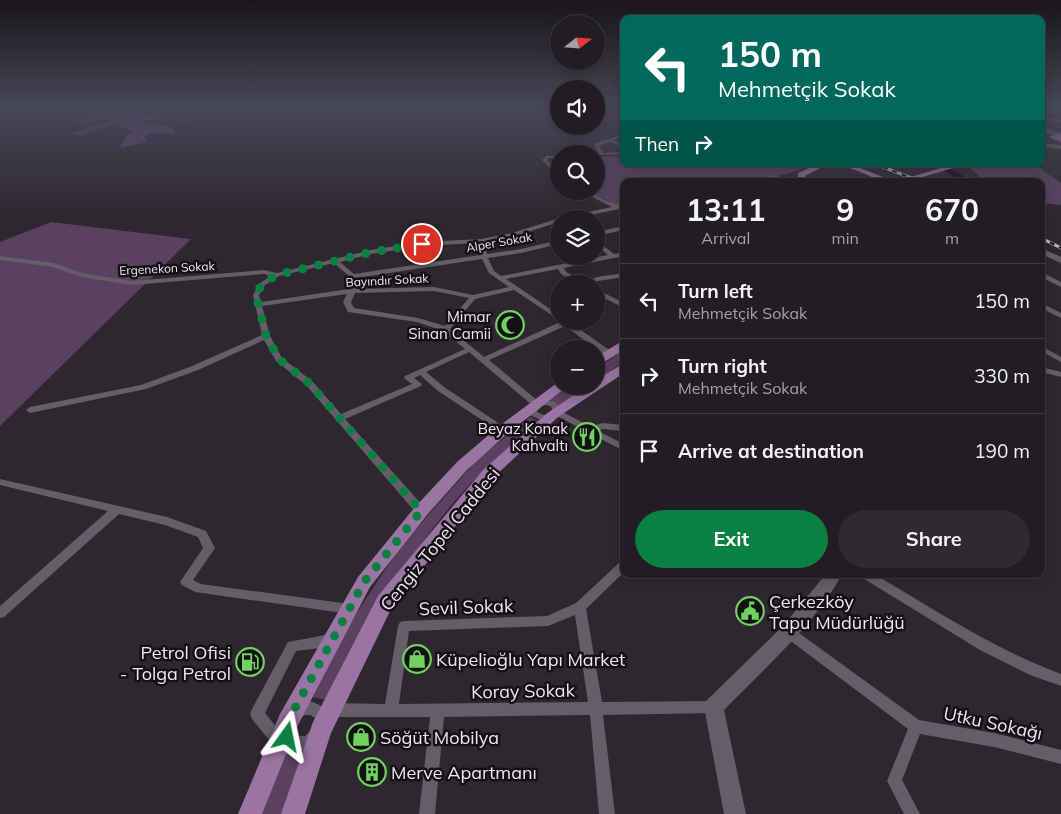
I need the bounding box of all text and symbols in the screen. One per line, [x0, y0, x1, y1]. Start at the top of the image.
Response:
north arrow [550, 15, 605, 70]
map controls [550, 15, 605, 395]
text: 150 m [718, 32, 822, 76]
icon: left [635, 35, 700, 100]
text: Mehmetçik Sokak [718, 75, 896, 103]
button: sound [550, 80, 605, 135]
icon: right [689, 130, 717, 158]
text: Then [635, 132, 679, 156]
button: search [550, 145, 605, 200]
text: 13:11 [686, 191, 766, 229]
text: 9 [836, 191, 854, 229]
text: 670 [925, 191, 979, 229]
button: layers [550, 210, 605, 265]
pin [401, 223, 443, 265]
text: Arrival [701, 228, 750, 248]
text: min [832, 228, 859, 248]
text: m [945, 228, 959, 248]
street label: Alper Sokak [465, 229, 534, 255]
icon: arrive [408, 230, 436, 258]
street label: Ergenekon Sokak [119, 258, 216, 278]
street label: Bayındır Sokak [345, 270, 430, 290]
button: + [550, 275, 605, 330]
text: Turn left [678, 279, 753, 303]
icon: left [635, 287, 663, 315]
text: 150 m [974, 289, 1030, 313]
text: Mehmetçik Sokak [678, 303, 807, 323]
place label: Mimar Sinan Camii [408, 307, 492, 343]
mosque icon: Mimar Sinan Camii [495, 310, 525, 340]
button: − [550, 340, 605, 395]
text: Turn right [678, 354, 767, 378]
icon: right [635, 362, 663, 390]
text: 330 m [974, 364, 1030, 388]
text: Mehmetçik Sokak [678, 378, 807, 398]
place label: Beyaz Konak Kahvaltı [478, 419, 568, 455]
restaurant icon: Beyaz Konak Kahvaltı [572, 422, 602, 452]
icon: arrive [635, 437, 663, 465]
text: Arrive at destination [678, 439, 864, 463]
text: 190 m [974, 439, 1030, 463]
street label: Cengiz Topel Caddesi [375, 463, 505, 615]
button: Exit [635, 510, 828, 568]
button: Share [838, 510, 1030, 568]
place label: Çerkezköy Tapu Müdürlüğü [769, 590, 905, 634]
street label: Sevil Sokak [418, 594, 514, 620]
public building icon: Çerkezköy Tapu Müdürlüğü [735, 596, 765, 626]
place label: Petrol Ofisi - Tolga Petrol [120, 641, 231, 685]
shop icon: Küpelioğlu Yapı Market [402, 644, 432, 674]
fuel station icon: Petrol Ofisi - Tolga Petrol [235, 647, 265, 677]
place label: Küpelioğlu Yapı Market [436, 648, 625, 671]
street label: Koray Sokak [471, 679, 576, 703]
street label: Utku Sokağı [942, 701, 1044, 745]
position arrow [260, 710, 312, 762]
shop icon: Söğüt Mobilya [346, 722, 376, 752]
place label: Söğüt Mobilya [380, 726, 499, 749]
building icon: Merve Apartmanı [357, 757, 387, 787]
place label: Merve Apartmanı [391, 761, 537, 784]

